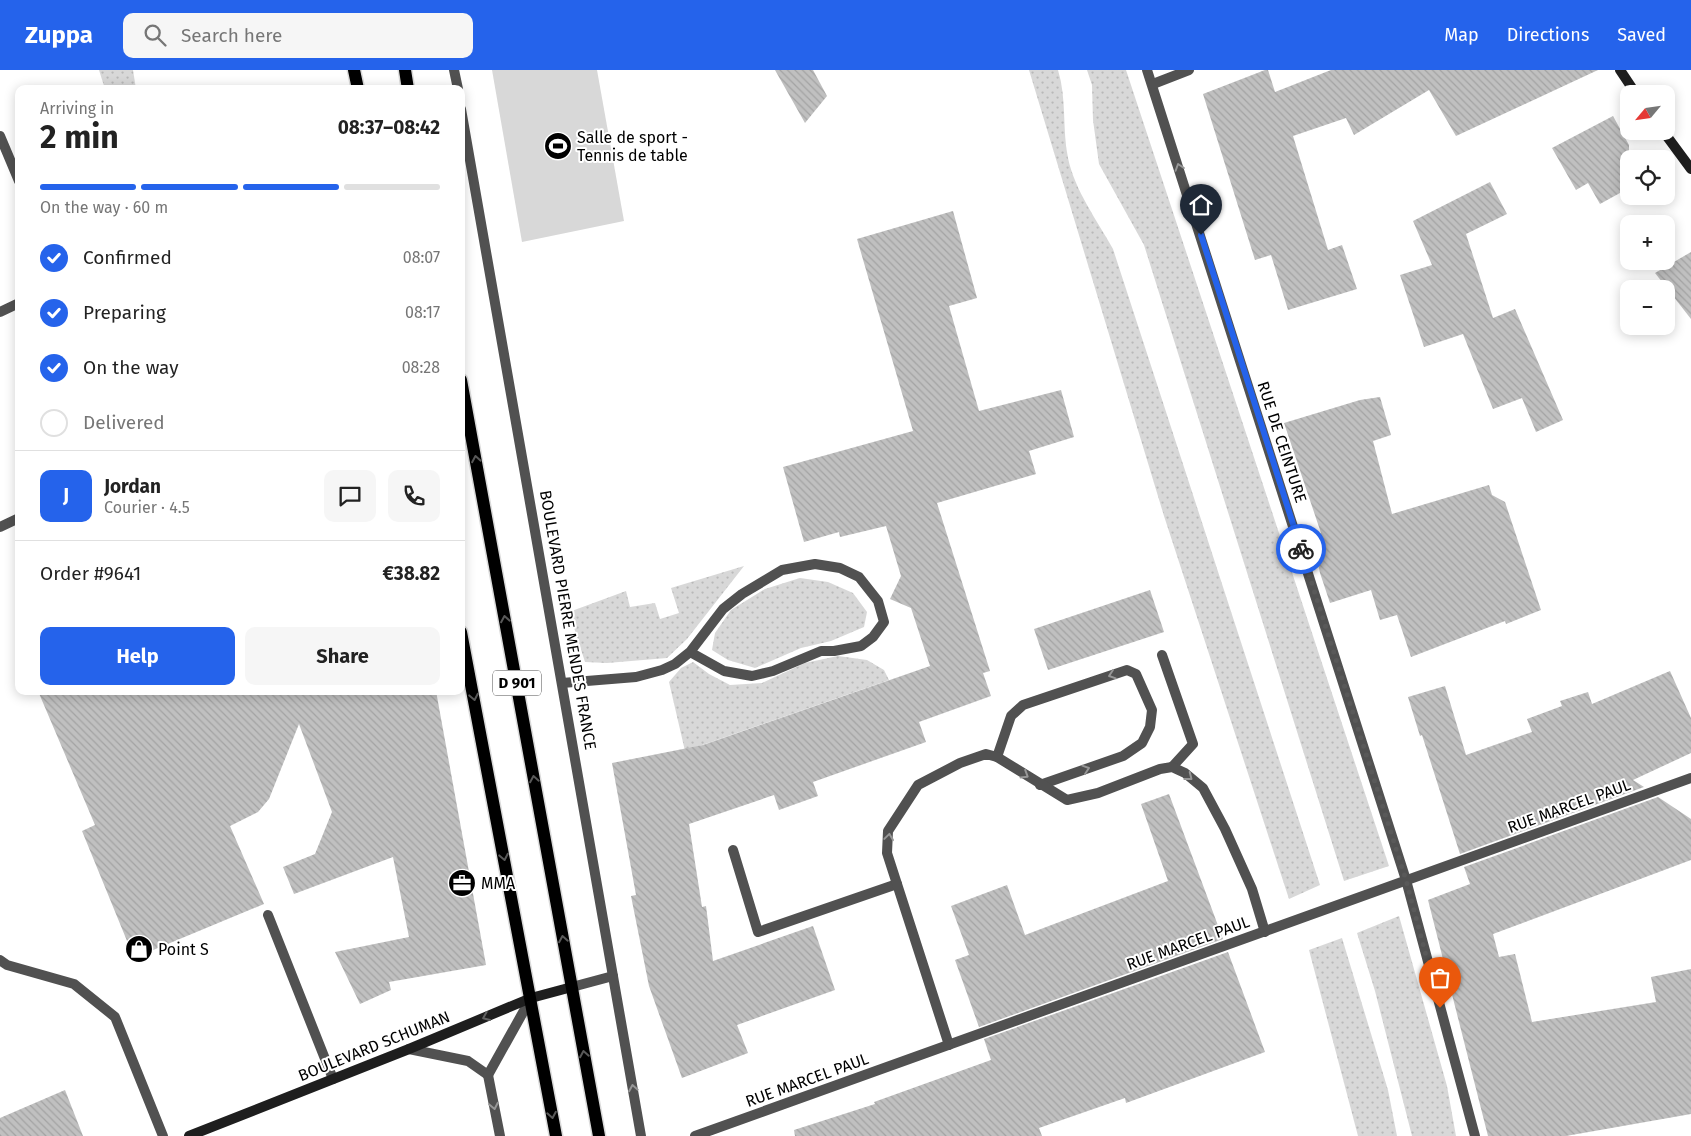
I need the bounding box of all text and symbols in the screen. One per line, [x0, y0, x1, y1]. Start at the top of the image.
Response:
search box [123, 13, 473, 58]
text: Zuppa [25, 21, 93, 49]
icon: search [141, 21, 169, 49]
text: Search here [181, 24, 282, 47]
text: Map [1444, 24, 1479, 46]
text: Directions [1507, 24, 1589, 46]
text: Saved [1617, 24, 1666, 46]
north arrow [1620, 85, 1675, 140]
map controls [1620, 85, 1675, 335]
text: Arriving in [40, 99, 114, 118]
text: 08:37–08:42 [338, 116, 440, 139]
text: 2 min [40, 118, 119, 156]
place label: Salle de sport - Tennis de table [577, 128, 688, 165]
sports icon: Salle de sport - Tennis de table [543, 131, 573, 161]
button: locate [1620, 150, 1675, 205]
one-way arrow [1175, 163, 1185, 171]
pin [1180, 184, 1222, 235]
icon: home [1187, 191, 1215, 219]
text: On the way · 60 m [40, 198, 168, 217]
button: + [1620, 215, 1675, 270]
icon: check [40, 244, 68, 272]
text: Confirmed [83, 246, 172, 269]
text: 08:07 [403, 248, 440, 267]
button: − [1620, 280, 1675, 335]
icon: check [40, 299, 68, 327]
text: Preparing [83, 301, 166, 324]
text: 08:17 [405, 303, 440, 322]
icon: check [40, 354, 68, 382]
text: On the way [83, 356, 179, 379]
text: 08:28 [402, 358, 440, 377]
street label: RUE DE CEINTURE [1253, 379, 1311, 505]
text: Delivered [83, 411, 165, 434]
one-way arrow [471, 455, 481, 464]
button: chat [324, 470, 376, 522]
button: phone [388, 470, 440, 522]
text: Jordan [104, 475, 161, 498]
text: J [63, 484, 69, 507]
street label: BOULEVARD PIERRE MENDES FRANCE [536, 489, 600, 751]
text: Courier · 4.5 [104, 498, 190, 517]
courier [1276, 524, 1326, 574]
icon: bike [1287, 535, 1315, 563]
text: Order #9641 [40, 562, 141, 585]
text: €38.82 [383, 562, 440, 585]
one-way arrow [500, 615, 511, 623]
button: Help [40, 627, 235, 685]
button: Share [245, 627, 440, 685]
one-way arrow [1108, 669, 1116, 679]
road number: D 901 [493, 670, 541, 696]
one-way arrow [468, 693, 478, 701]
one-way arrow [1082, 765, 1090, 775]
one-way arrow [1019, 769, 1029, 778]
one-way arrow [1184, 772, 1193, 781]
one-way arrow [530, 775, 540, 783]
street label: RUE MARCEL PAUL [1505, 775, 1633, 837]
one-way arrow [883, 833, 894, 841]
one-way arrow [498, 852, 509, 861]
office icon: MMA [447, 868, 477, 898]
place label: MMA [481, 874, 516, 893]
street label: RUE MARCEL PAUL [1124, 912, 1252, 974]
shop icon: Point S [124, 934, 154, 964]
one-way arrow [559, 934, 569, 943]
place label: Point S [158, 940, 209, 959]
pin [1419, 957, 1461, 1008]
icon: bag [1426, 964, 1454, 992]
street label: BOULEVARD SCHUMAN [295, 1007, 453, 1085]
one-way arrow [482, 1011, 491, 1021]
one-way arrow [580, 1049, 590, 1058]
street label: RUE MARCEL PAUL [743, 1049, 871, 1111]
one-way arrow [629, 1084, 639, 1092]
one-way arrow [488, 1101, 499, 1110]
one-way arrow [547, 1111, 557, 1119]

